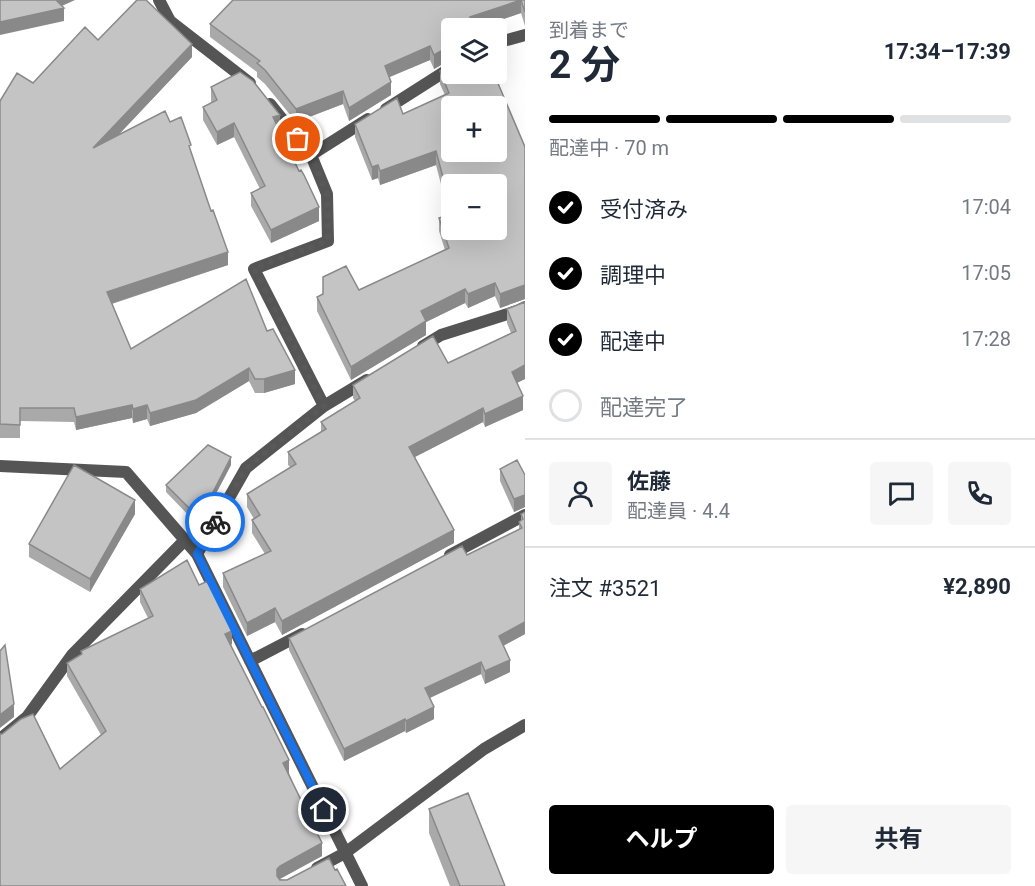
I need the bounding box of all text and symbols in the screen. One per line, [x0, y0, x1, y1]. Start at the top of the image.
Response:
map controls [441, 18, 507, 240]
button: layers [441, 18, 507, 84]
text: 到着まで [549, 18, 629, 42]
text: 17:34–17:39 [884, 39, 1011, 64]
text: 2 分 [549, 42, 620, 88]
button: + [441, 96, 507, 162]
pin [272, 113, 323, 164]
icon: bag [281, 122, 314, 155]
text: 配達中 · 70 m [549, 136, 669, 160]
button: − [441, 174, 507, 240]
icon: check [549, 191, 582, 224]
text: 17:04 [961, 195, 1011, 219]
text: 受付済み [600, 197, 688, 222]
icon: check [549, 257, 582, 290]
text: 17:05 [961, 261, 1011, 285]
text: 調理中 [600, 263, 666, 288]
icon: check [549, 323, 582, 356]
text: 17:28 [961, 327, 1011, 351]
text: 配達中 [600, 329, 666, 354]
text: 配達完了 [600, 395, 688, 420]
button: person [549, 462, 612, 525]
button: chat [870, 462, 933, 525]
button: phone [948, 462, 1011, 525]
text: 佐藤 [627, 469, 671, 494]
courier [185, 492, 245, 552]
text: 配達員 · 4.4 [627, 499, 730, 523]
icon: bike [199, 506, 232, 539]
text: ¥2,890 [943, 574, 1011, 599]
text: 注文 #3521 [549, 576, 661, 601]
pin [298, 784, 349, 835]
icon: home [307, 793, 340, 826]
button: ヘルプ [549, 805, 774, 874]
button: 共有 [786, 805, 1011, 874]

